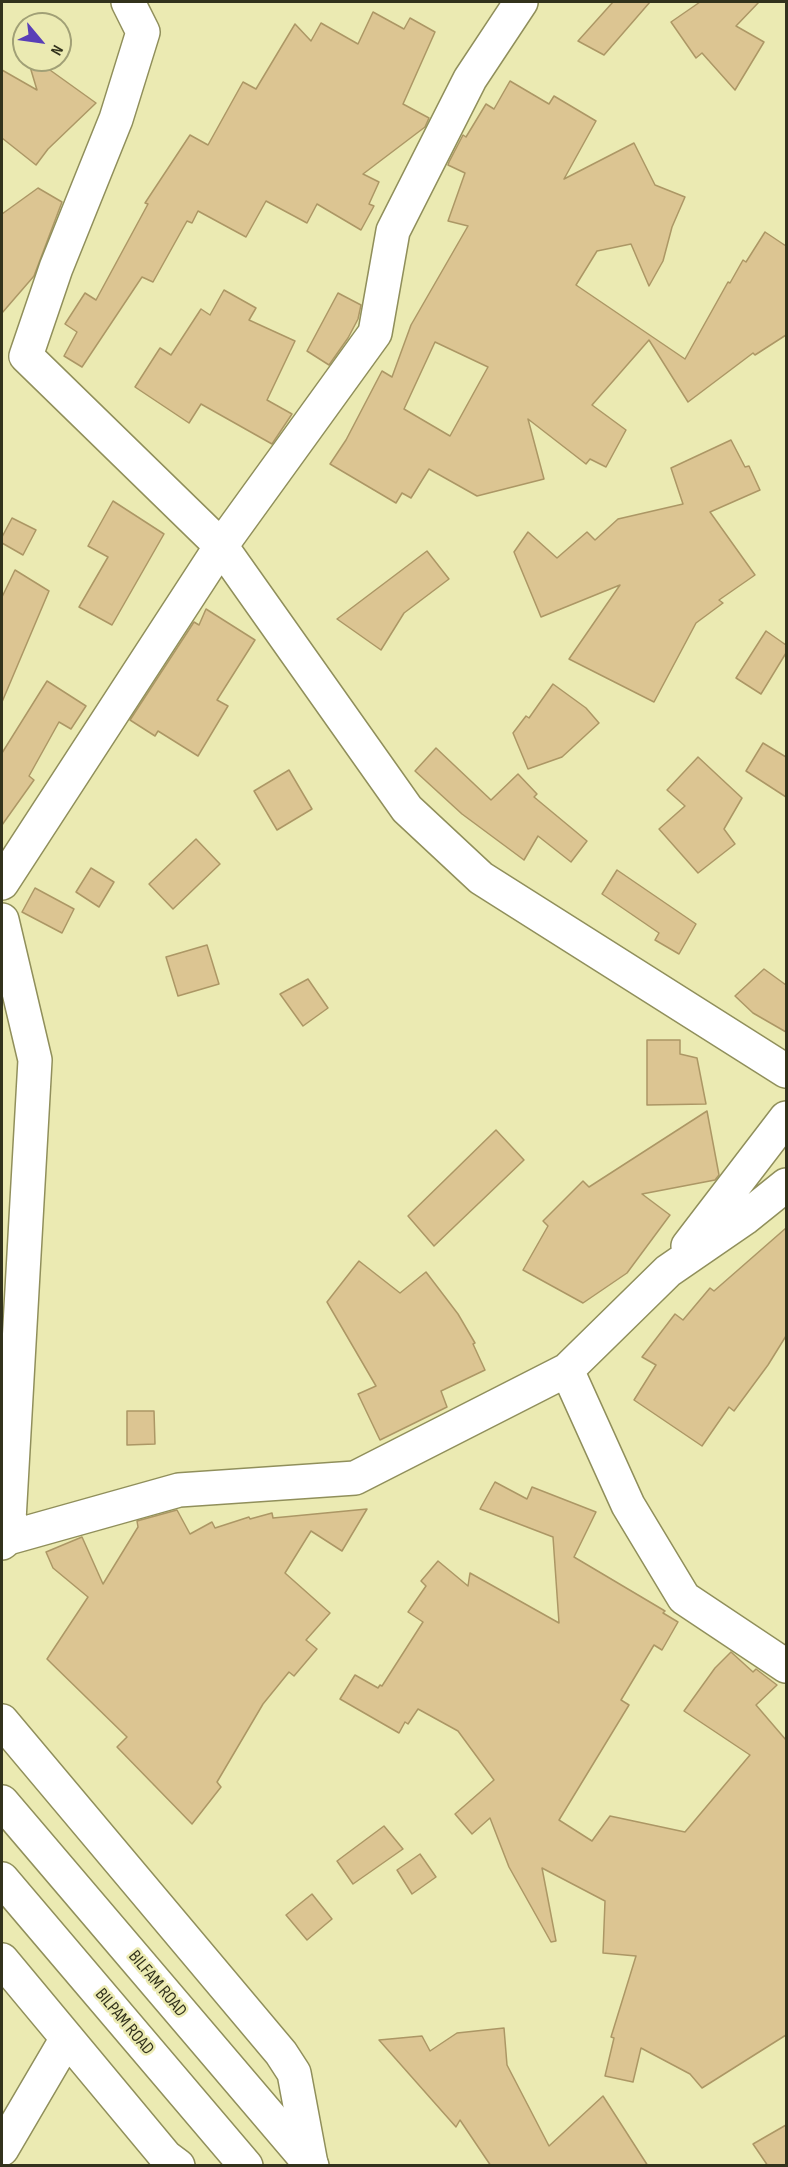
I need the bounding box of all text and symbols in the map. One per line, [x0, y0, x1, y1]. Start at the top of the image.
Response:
north arrow [12, 12, 72, 72]
text: N [46, 42, 67, 58]
street label: BILFAM ROAD [123, 1946, 191, 2022]
street label: BILPAM ROAD [90, 1984, 158, 2060]

